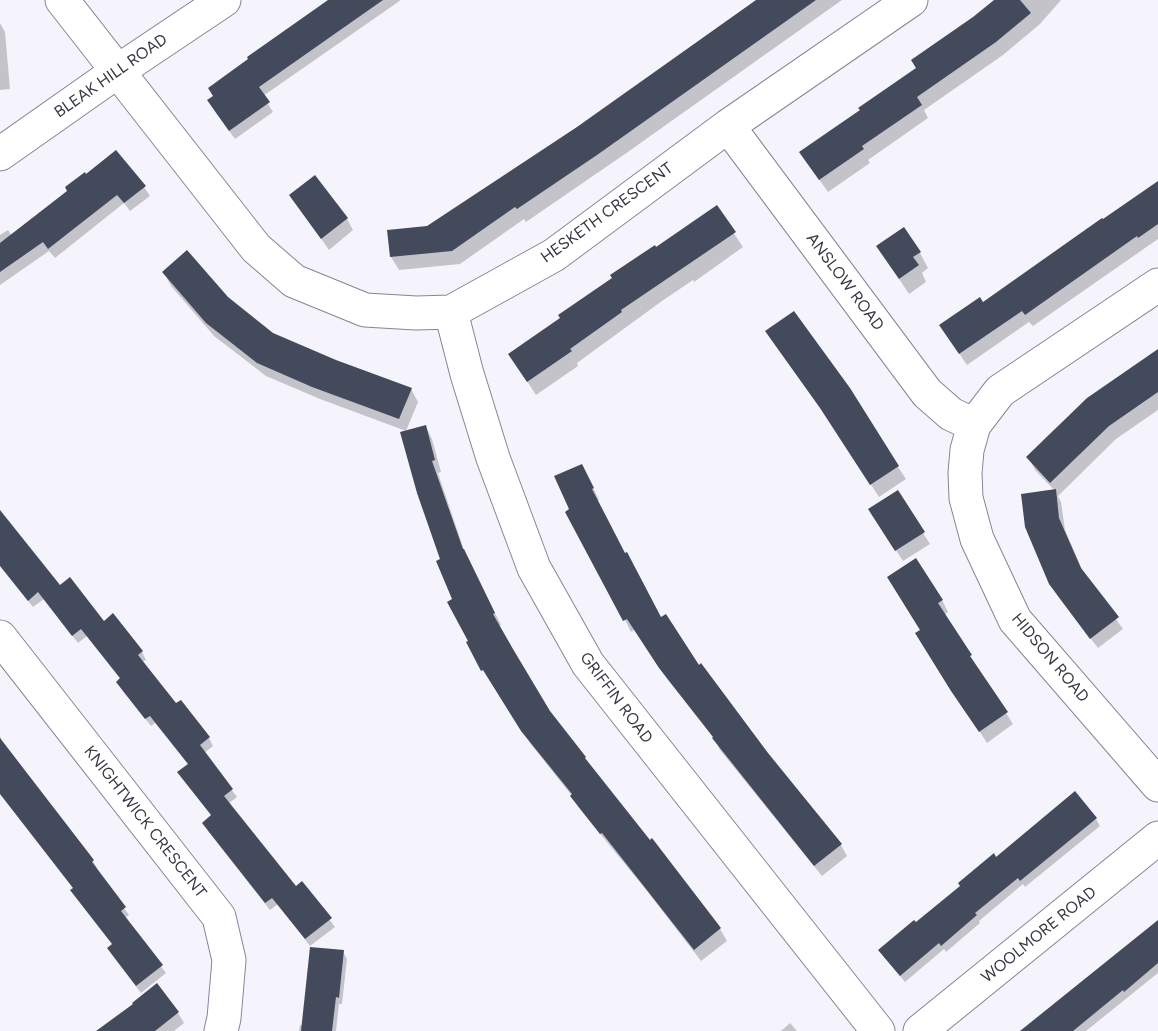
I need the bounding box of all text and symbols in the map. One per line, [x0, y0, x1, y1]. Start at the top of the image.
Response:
street label: BLEAK HILL ROAD [51, 30, 171, 122]
street label: HESKETH CRESCENT [537, 159, 677, 267]
street label: ANSLOW ROAD [802, 230, 888, 334]
street label: HIDSON ROAD [1007, 610, 1093, 706]
street label: GRIFFIN ROAD [576, 649, 656, 747]
street label: KNIGHTWICK CRESCENT [80, 742, 210, 902]
street label: WOOLMORE ROAD [978, 883, 1100, 987]

